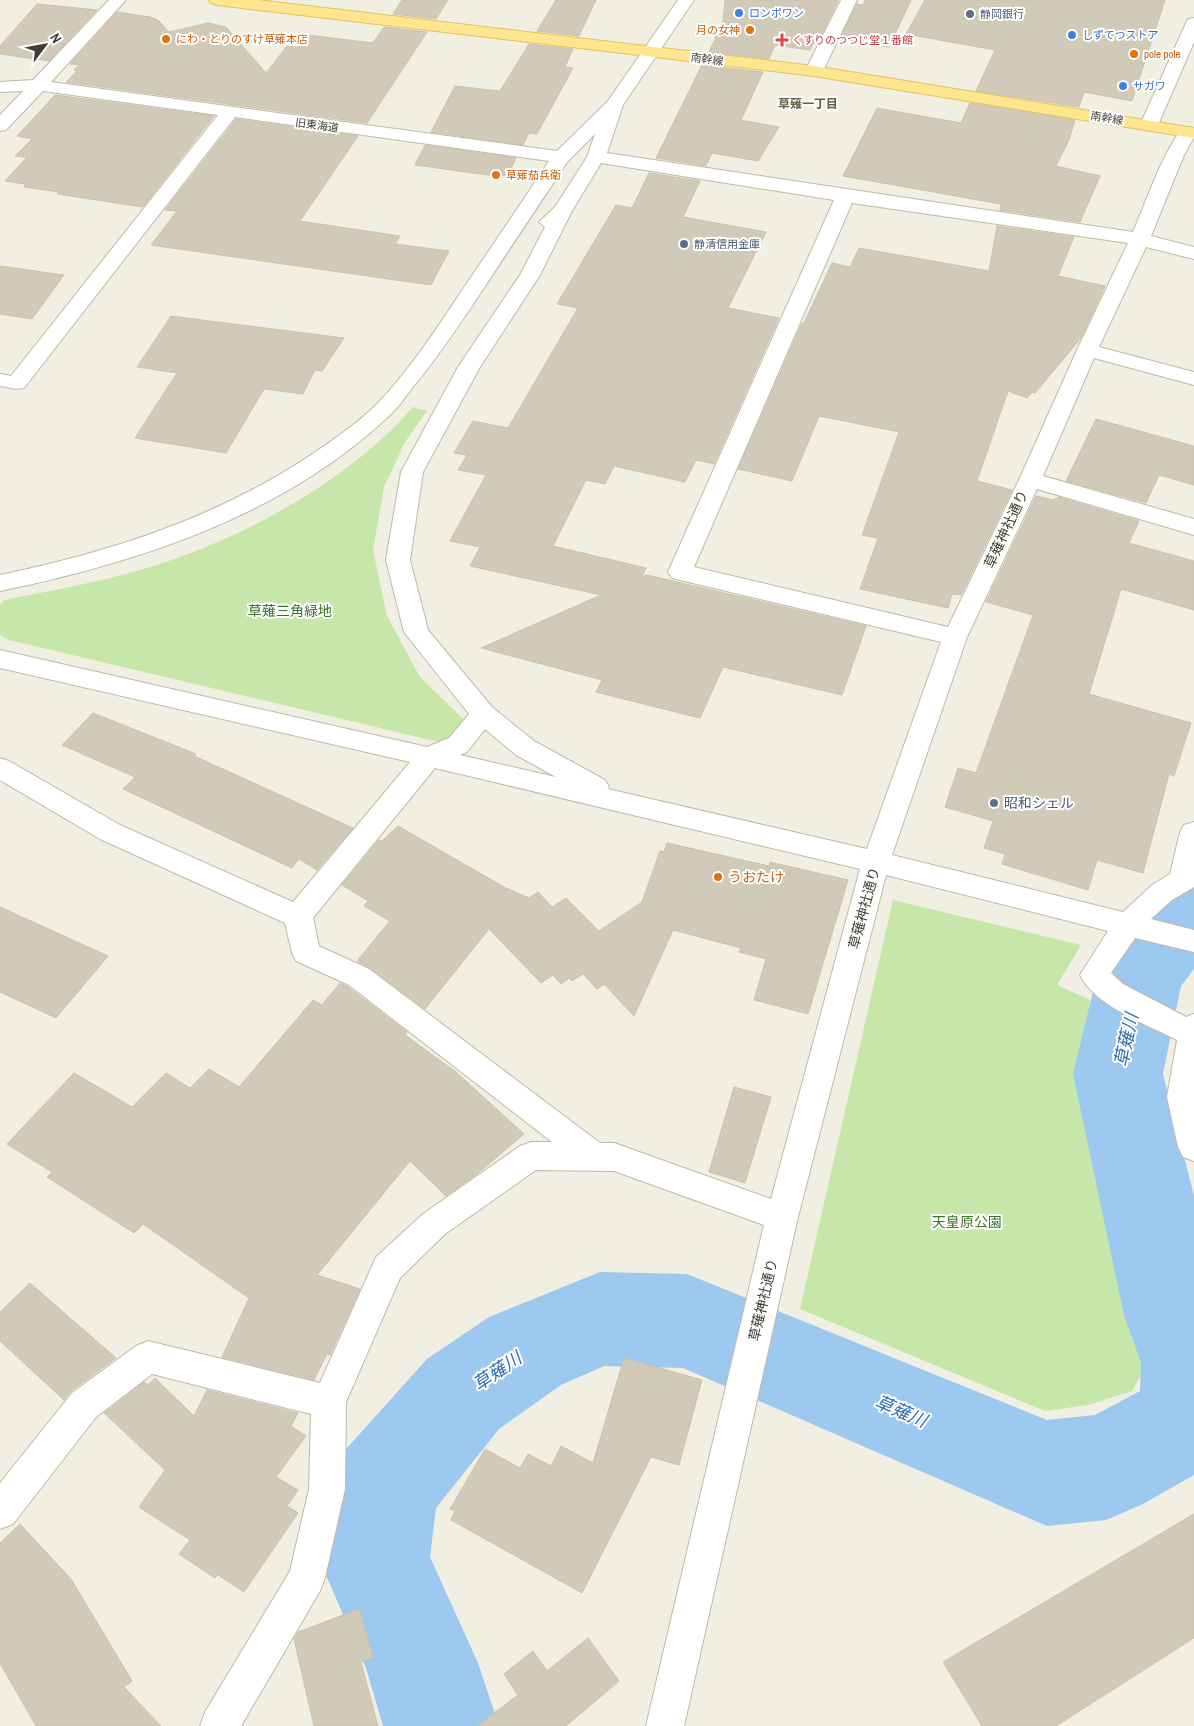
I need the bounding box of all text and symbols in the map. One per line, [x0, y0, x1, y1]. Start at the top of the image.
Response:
place label: ロンポワン [749, 6, 804, 20]
marker: ロンポワン [733, 7, 745, 19]
place label: 静岡銀行 [980, 7, 1024, 21]
marker: 静岡銀行 [964, 8, 976, 20]
north arrow [20, 20, 70, 70]
place label: 月の女神 [696, 23, 740, 37]
marker: 月の女神 [744, 24, 756, 36]
place label: しずてつストア [1082, 28, 1159, 42]
marker: しずてつストア [1066, 29, 1078, 41]
text: N [46, 30, 66, 46]
place label: にわ・とりのすけ草薙本店 [176, 32, 308, 46]
marker: にわ・とりのすけ草薙本店 [160, 33, 172, 45]
place label: くすりのつつじ堂１番館 [792, 33, 913, 47]
marker: くすりのつつじ堂１番館 [776, 34, 788, 46]
place label: pole pole [1144, 47, 1181, 61]
marker: pole pole [1128, 48, 1140, 60]
street label: 南幹線 [690, 50, 724, 68]
place label: サガワ [1133, 79, 1166, 93]
marker: サガワ [1117, 80, 1129, 92]
district label: 草薙一丁目 [778, 96, 838, 112]
street label: 南幹線 [1090, 109, 1124, 127]
street label: 旧東海道 [294, 115, 340, 135]
place label: 草薙茄兵衛 [506, 168, 561, 182]
marker: 草薙茄兵衛 [490, 169, 502, 181]
place label: 静清信用金庫 [694, 237, 760, 251]
marker: 静清信用金庫 [678, 238, 690, 250]
street label: 草薙神社通り [980, 487, 1032, 571]
park label: 草薙三角緑地 [248, 602, 332, 620]
place label: 昭和シェル [1004, 794, 1074, 812]
marker: 昭和シェル [988, 797, 1000, 809]
street label: 草薙神社通り [844, 865, 884, 951]
place label: うおたけ [728, 868, 784, 886]
marker: うおたけ [712, 871, 724, 883]
water label: 草薙川 [1108, 1009, 1144, 1069]
park label: 天皇原公園 [932, 1213, 1002, 1231]
street label: 草薙神社通り [745, 1257, 781, 1343]
water label: 草薙川 [468, 1344, 528, 1396]
water label: 草薙川 [871, 1389, 933, 1434]

